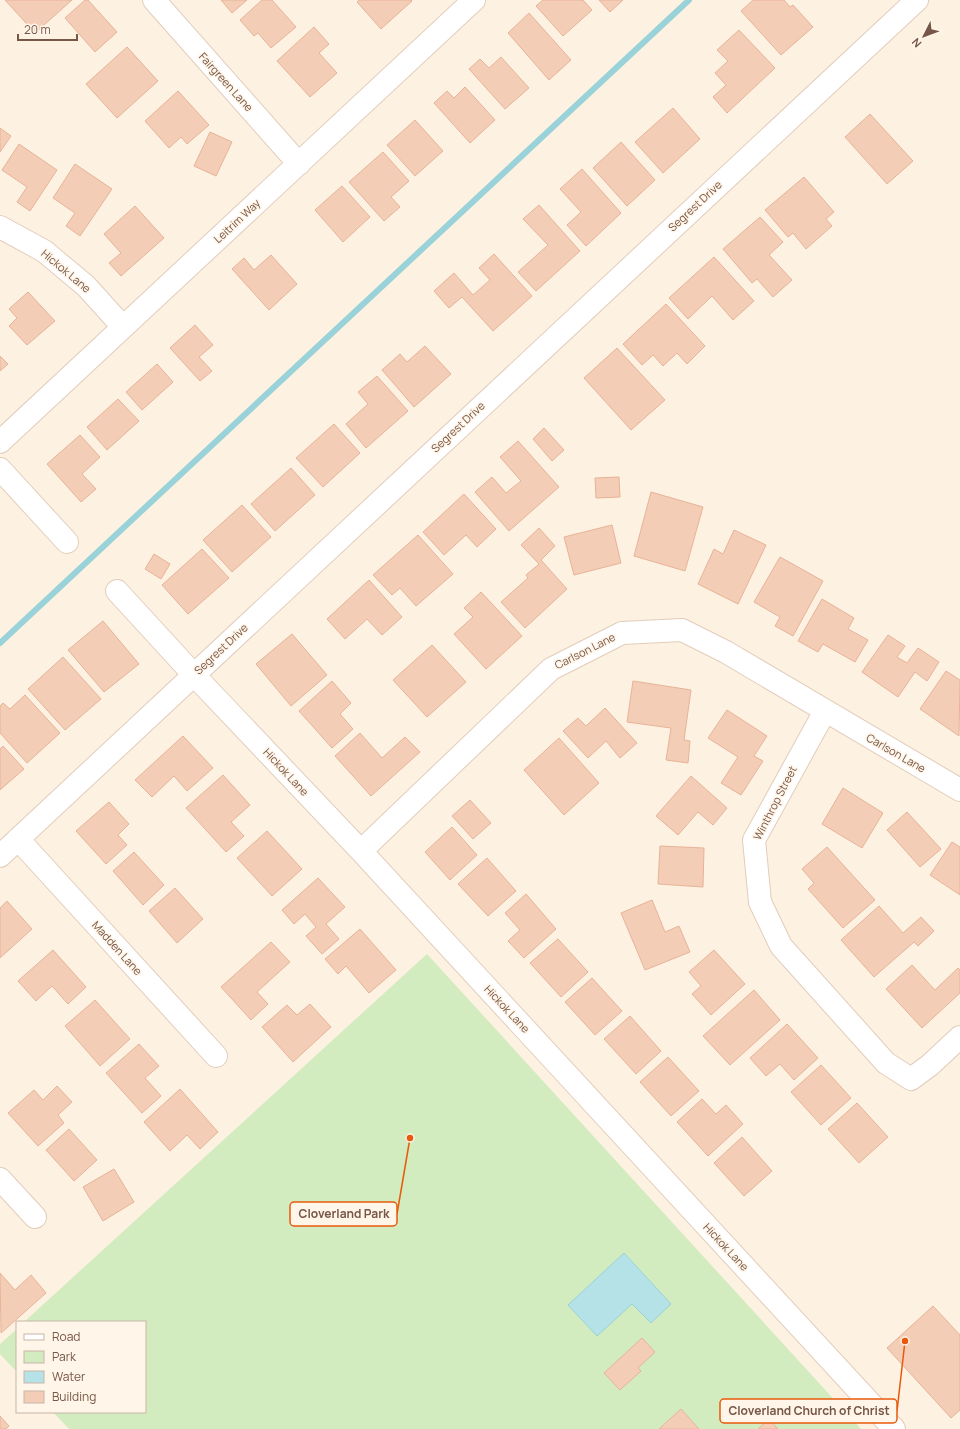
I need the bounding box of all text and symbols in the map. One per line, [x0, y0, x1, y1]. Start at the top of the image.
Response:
scale bar [18, 16, 77, 42]
north arrow [904, 16, 944, 56]
text: 20 m [24, 21, 51, 38]
text: N [908, 35, 924, 51]
street label: Fairgreen Lane [196, 49, 257, 115]
street label: Segrest Drive [665, 177, 725, 234]
street label: Leitrim Way [210, 195, 263, 246]
street label: Hickok Lane [38, 245, 95, 296]
street label: Segrest Drive [428, 398, 488, 455]
street label: Segrest Drive [191, 620, 251, 677]
street label: Carlson Lane [552, 629, 618, 672]
street label: Carlson Lane [864, 730, 929, 776]
street label: Hickok Lane [260, 744, 313, 799]
street label: Winthrop Street [749, 763, 800, 842]
street label: Madden Lane [89, 917, 146, 978]
street label: Hickok Lane [481, 981, 534, 1036]
callout: Cloverland Park [290, 1202, 397, 1226]
text: Cloverland Park [299, 1205, 390, 1222]
street label: Hickok Lane [700, 1219, 753, 1274]
legend [16, 1321, 146, 1413]
text: Road [52, 1328, 80, 1345]
text: Park [52, 1348, 77, 1365]
text: Water [52, 1368, 86, 1385]
text: Building [52, 1388, 96, 1405]
callout: Cloverland Church of Christ [720, 1399, 897, 1423]
text: Cloverland Church of Christ [728, 1402, 890, 1419]

